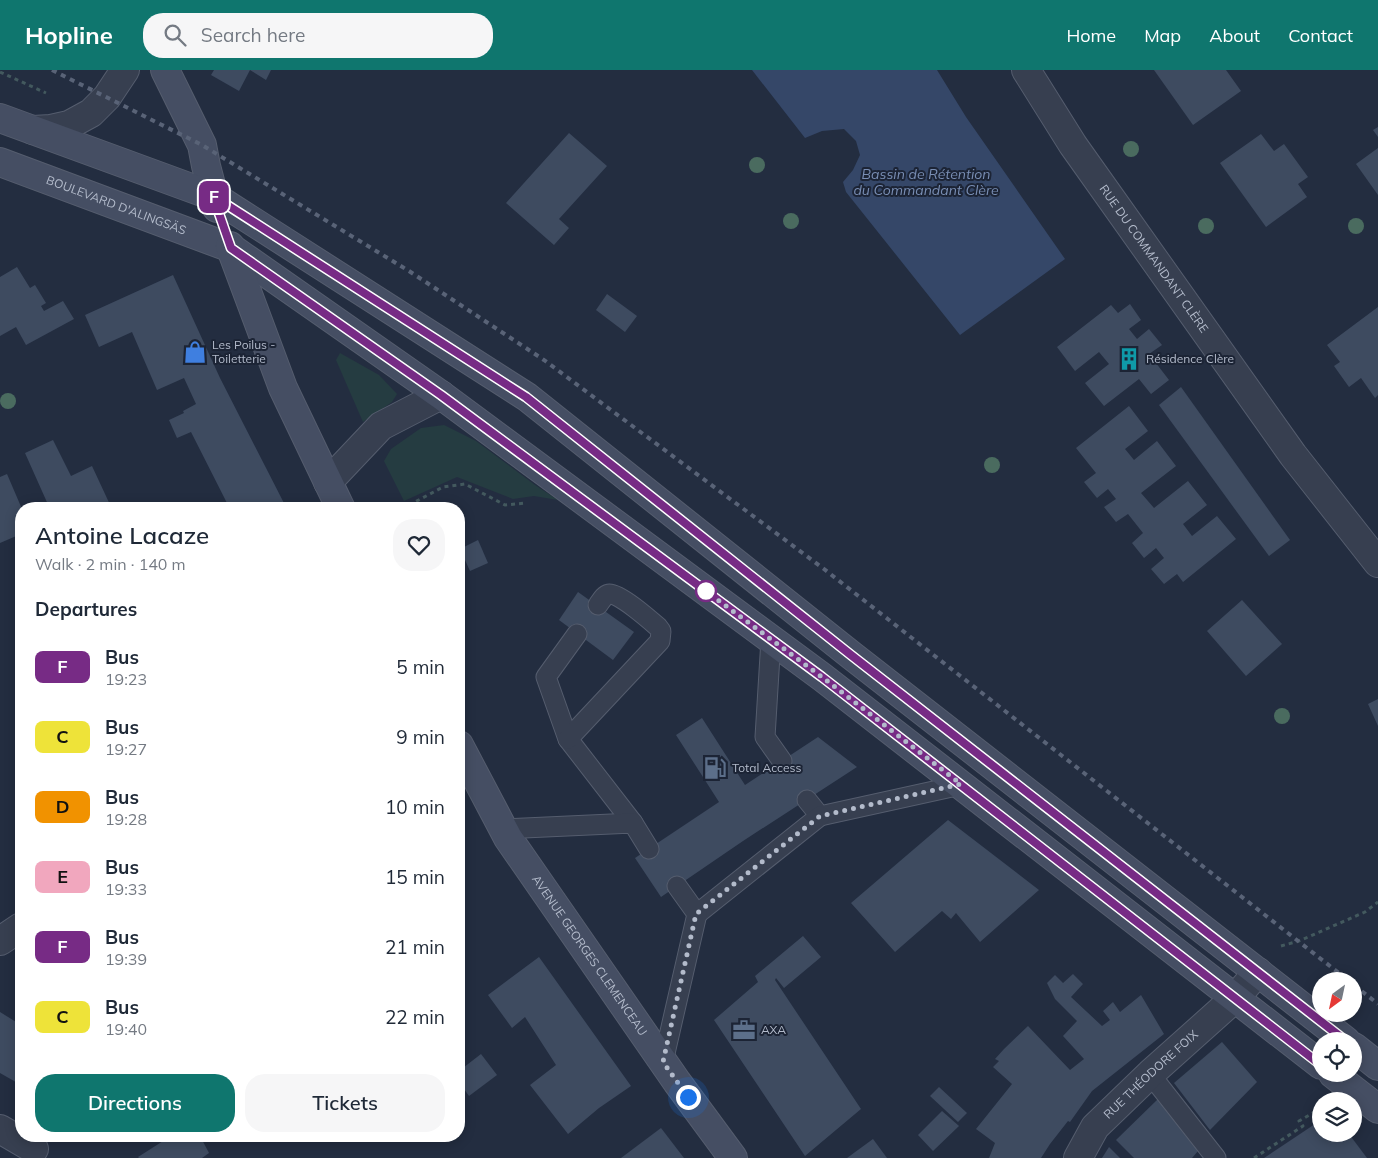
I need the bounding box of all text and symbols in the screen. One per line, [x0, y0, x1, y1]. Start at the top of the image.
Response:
search box [143, 13, 493, 58]
text: Hopline [25, 20, 113, 50]
icon: search [161, 21, 189, 49]
text: Search here [201, 23, 305, 47]
text: Home [1066, 24, 1116, 47]
text: Map [1144, 24, 1181, 47]
text: About [1209, 24, 1260, 47]
text: Contact [1288, 24, 1353, 47]
water label: Bassin de Rétention du Commandant Clère [853, 165, 999, 199]
street label: BOULEVARD D'ALINGSÄS [44, 172, 188, 238]
line badge: F [198, 181, 230, 213]
street label: RUE DU COMMANDANT CLÈRE [1097, 182, 1212, 335]
text: F [209, 185, 219, 208]
place label: Les Poilus - Toiletterie [212, 337, 275, 366]
shop icon: Les Poilus - Toiletterie [182, 339, 208, 365]
building icon: Résidence Clère [1116, 346, 1142, 372]
place label: Résidence Clère [1146, 351, 1234, 366]
button: heart [393, 519, 445, 571]
text: Antoine Lacaze [35, 520, 209, 550]
text: Walk · 2 min · 140 m [35, 554, 186, 574]
unlabelled marker [695, 580, 717, 602]
text: Departures [35, 597, 137, 621]
text: Bus [105, 645, 139, 669]
text: F [57, 655, 68, 678]
text: 5 min [396, 655, 445, 679]
text: 19:23 [105, 669, 147, 689]
text: Bus [105, 715, 139, 739]
text: C [56, 725, 69, 748]
text: 9 min [396, 725, 445, 749]
text: 19:27 [105, 739, 147, 759]
fuel station icon: Total Access [702, 755, 728, 781]
place label: Total Access [732, 760, 801, 775]
text: Bus [105, 785, 139, 809]
text: D [56, 795, 69, 818]
text: 10 min [385, 795, 445, 819]
text: 19:28 [105, 809, 147, 829]
text: Bus [105, 855, 139, 879]
text: E [57, 865, 68, 888]
text: 15 min [385, 865, 445, 889]
street label: AVENUE GEORGES CLEMENCEAU [529, 872, 651, 1038]
text: 19:33 [105, 879, 147, 899]
text: Bus [105, 925, 139, 949]
text: F [57, 935, 68, 958]
text: 21 min [385, 935, 445, 959]
text: 19:39 [105, 949, 147, 969]
north arrow [1312, 972, 1362, 1022]
map controls [1312, 972, 1362, 1142]
text: Bus [105, 995, 139, 1019]
text: C [56, 1005, 69, 1028]
text: 22 min [385, 1005, 445, 1029]
office icon: AXA [731, 1017, 757, 1043]
text: 19:40 [105, 1019, 147, 1039]
place label: AXA [761, 1022, 786, 1037]
street label: RUE THÉODORE FOIX [1100, 1027, 1201, 1122]
button: locate [1312, 1032, 1362, 1082]
button: Directions [35, 1074, 235, 1132]
button: Tickets [245, 1074, 445, 1132]
your location [676, 1085, 701, 1110]
button: layers [1312, 1092, 1362, 1142]

